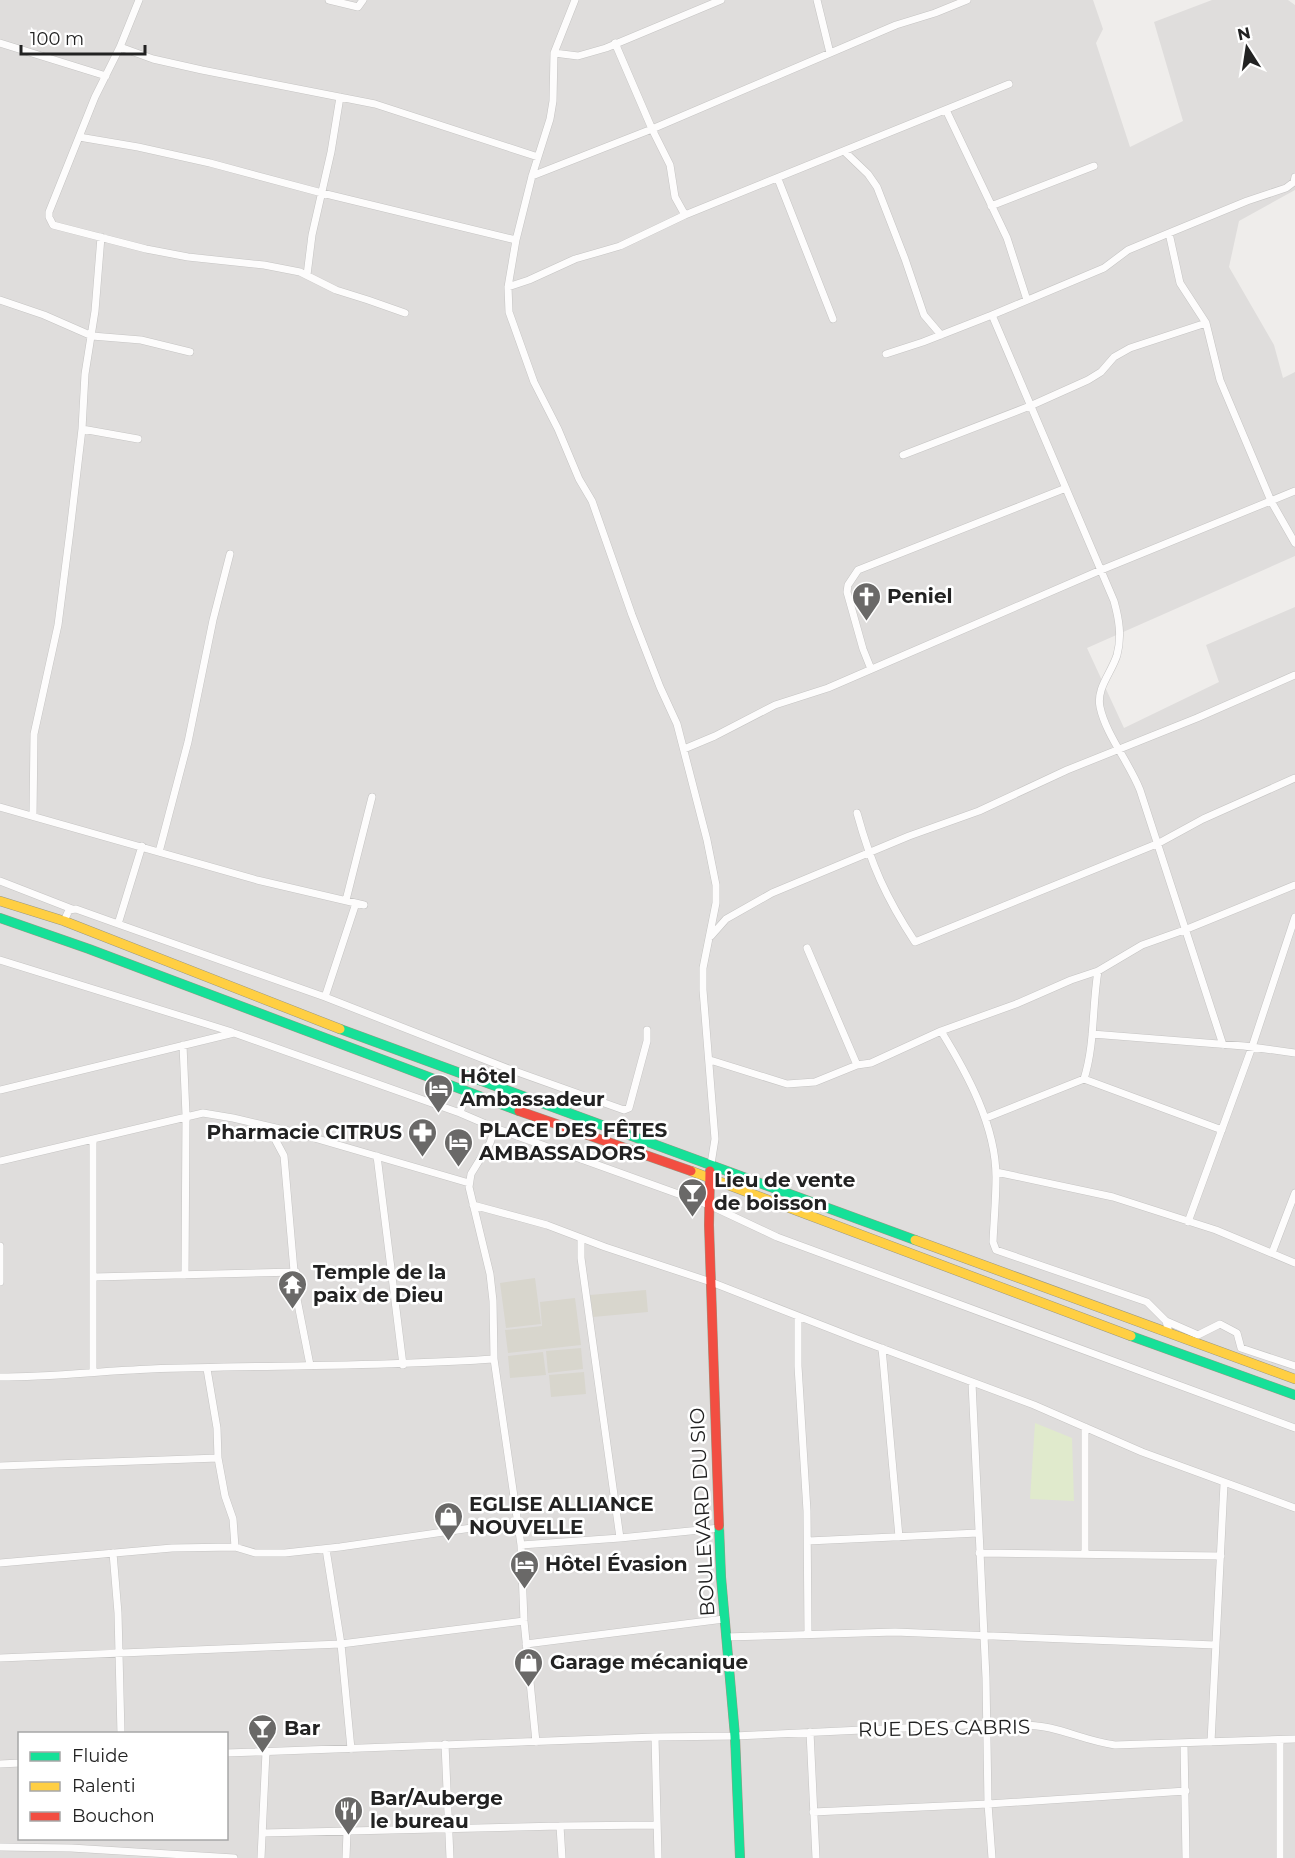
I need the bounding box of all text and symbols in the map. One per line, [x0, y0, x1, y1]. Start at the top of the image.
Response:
scale bar [21, 18, 146, 56]
north arrow [1217, 18, 1277, 78]
text: N [1236, 23, 1252, 44]
text: 100 m [30, 28, 84, 50]
church icon: Peniel [850, 580, 882, 622]
place label: Peniel [887, 584, 953, 608]
place label: Hôtel Ambassadeur [459, 1064, 605, 1111]
hotel icon: Hôtel Ambassadeur [423, 1072, 455, 1114]
pharmacy icon: Pharmacie CITRUS [407, 1116, 439, 1158]
place label: PLACE DES FÊTES AMBASSADORS [478, 1118, 668, 1165]
place label: Pharmacie CITRUS [207, 1120, 402, 1144]
hotel icon: PLACE DES FÊTES AMBASSADORS [442, 1126, 474, 1168]
place label: Lieu de vente de boisson [714, 1168, 855, 1215]
bar icon: Lieu de vente de boisson [677, 1176, 709, 1218]
place label: Temple de la paix de Dieu [313, 1260, 446, 1307]
temple icon: Temple de la paix de Dieu [276, 1268, 308, 1310]
street label: BOULEVARD DU SIO [685, 1407, 719, 1617]
place label: EGLISE ALLIANCE NOUVELLE [469, 1492, 654, 1539]
shop icon: EGLISE ALLIANCE NOUVELLE [432, 1500, 464, 1542]
hotel icon: Hôtel Évasion [508, 1548, 540, 1590]
place label: Hôtel Évasion [545, 1552, 688, 1576]
shop icon: Garage mécanique [513, 1646, 545, 1688]
place label: Garage mécanique [550, 1650, 748, 1674]
bar icon: Bar [247, 1712, 279, 1754]
street label: RUE DES CABRIS [858, 1714, 1030, 1742]
place label: Bar [284, 1716, 321, 1740]
legend [18, 1732, 228, 1840]
text: Fluide [72, 1745, 128, 1767]
text: Ralenti [72, 1775, 136, 1797]
place label: Bar/Auberge le bureau [370, 1786, 503, 1833]
restaurant icon: Bar/Auberge le bureau [333, 1794, 365, 1836]
text: Bouchon [72, 1805, 155, 1827]

